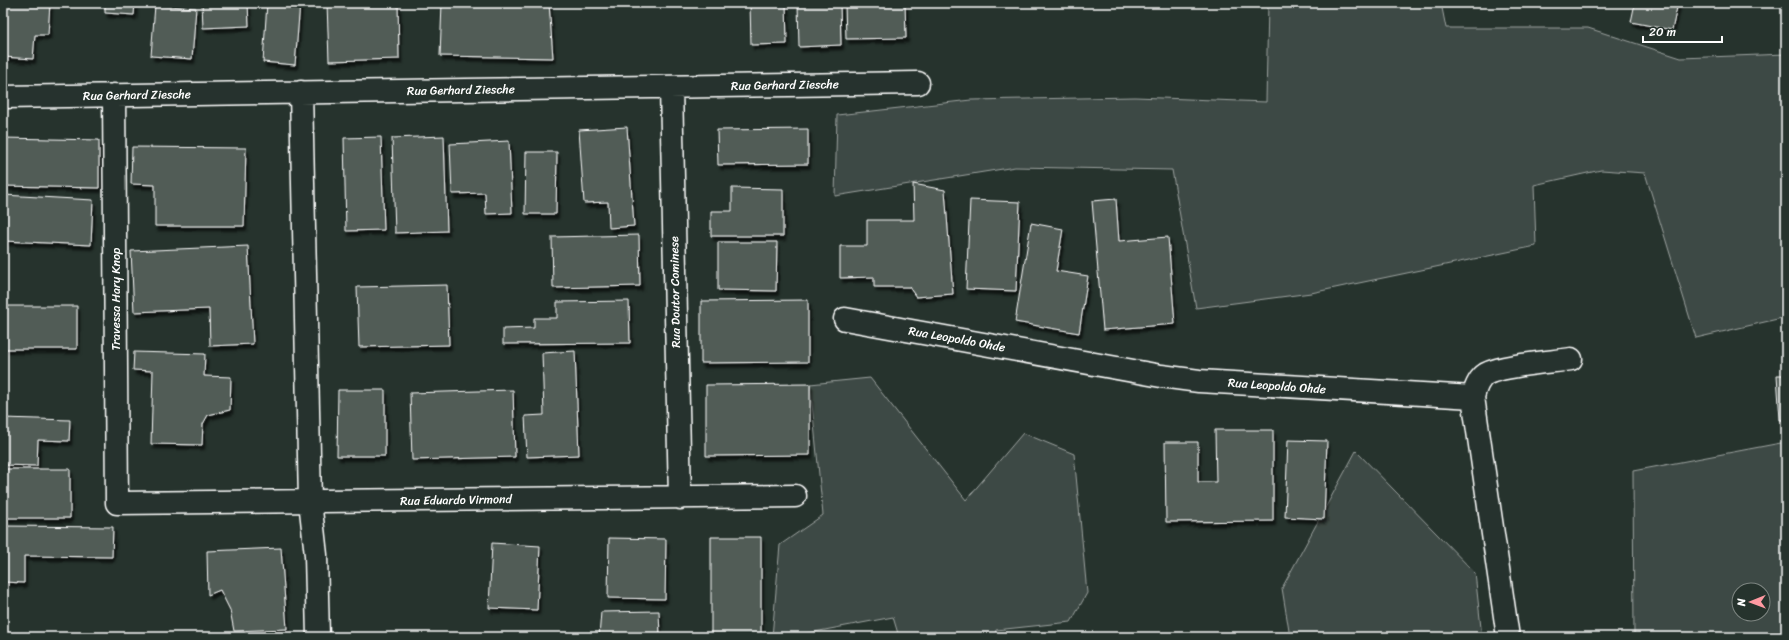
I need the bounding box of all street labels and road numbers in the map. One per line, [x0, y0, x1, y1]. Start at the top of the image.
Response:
street label: Rua Gerhard Ziesche [731, 73, 839, 97]
street label: Rua Gerhard Ziesche [407, 78, 515, 102]
street label: Rua Gerhard Ziesche [83, 83, 191, 107]
street label: Rua Doutor Cominese [663, 236, 687, 348]
street label: Travessa Hary Knop [105, 247, 127, 350]
street label: Rua Leopoldo Ohde [907, 320, 1007, 358]
street label: Rua Leopoldo Ohde [1227, 372, 1327, 400]
street label: Rua Eduardo Virmond [400, 488, 514, 512]

